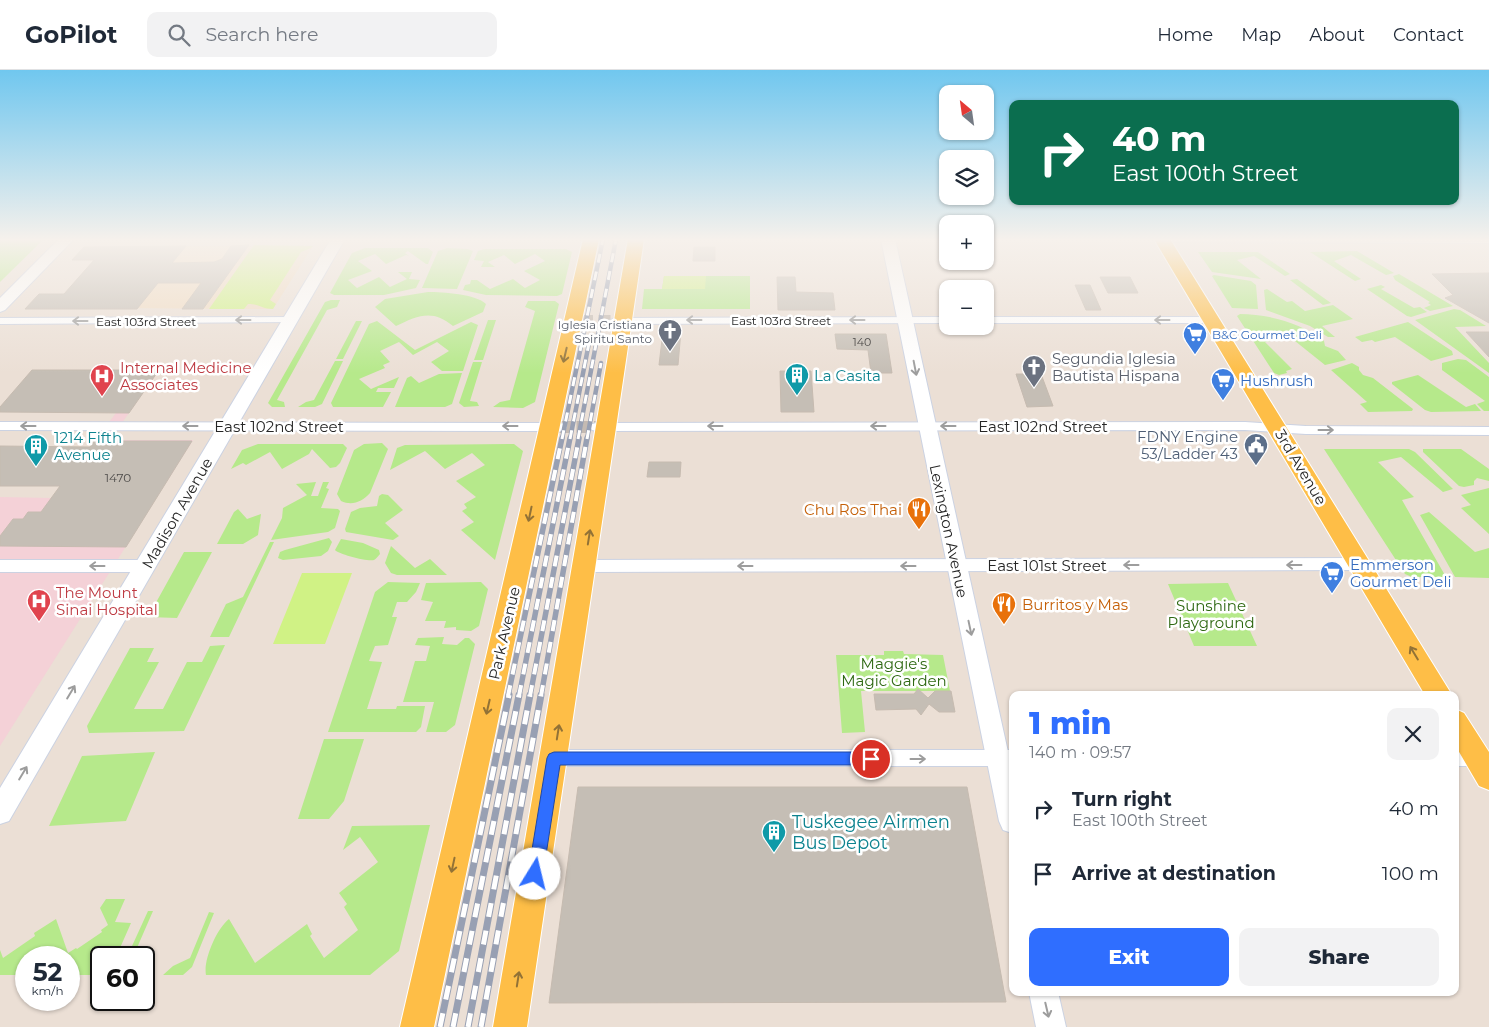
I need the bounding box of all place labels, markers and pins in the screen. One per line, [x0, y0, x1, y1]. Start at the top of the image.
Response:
place label: Iglesia Cristiana Spiritu Santo [558, 317, 652, 346]
church icon: Iglesia Cristiana Spiritu Santo [657, 318, 683, 352]
supermarket icon: B&C Gourmet Deli [1182, 321, 1208, 355]
place label: B&C Gourmet Deli [1212, 327, 1322, 342]
place label: Segundia Iglesia Bautista Hispana [1052, 349, 1180, 385]
church icon: Segundia Iglesia Bautista Hispana [1021, 354, 1047, 388]
place label: Internal Medicine Associates [120, 358, 252, 394]
building icon: La Casita [784, 362, 810, 396]
hospital icon: Internal Medicine Associates [89, 363, 115, 397]
place label: La Casita [814, 366, 881, 385]
supermarket icon: Hushrush [1210, 367, 1236, 401]
place label: Hushrush [1240, 371, 1313, 390]
place label: FDNY Engine 53/Ladder 43 [1137, 427, 1238, 463]
place label: 1214 Fifth Avenue [54, 428, 122, 464]
public building icon: FDNY Engine 53/Ladder 43 [1243, 432, 1269, 466]
building icon: 1214 Fifth Avenue [23, 433, 49, 467]
restaurant icon: Chu Ros Thai [906, 496, 932, 530]
place label: Chu Ros Thai [804, 500, 902, 519]
place label: Emmerson Gourmet Deli [1350, 555, 1452, 591]
supermarket icon: Emmerson Gourmet Deli [1319, 560, 1345, 594]
place label: The Mount Sinai Hospital [56, 583, 158, 619]
hospital icon: The Mount Sinai Hospital [26, 588, 52, 622]
restaurant icon: Burritos y Mas [991, 591, 1017, 625]
place label: Burritos y Mas [1022, 595, 1128, 614]
pin [850, 738, 892, 780]
place label: Tuskegee Airmen Bus Depot [792, 811, 950, 854]
building icon: Tuskegee Airmen Bus Depot [761, 819, 787, 853]

